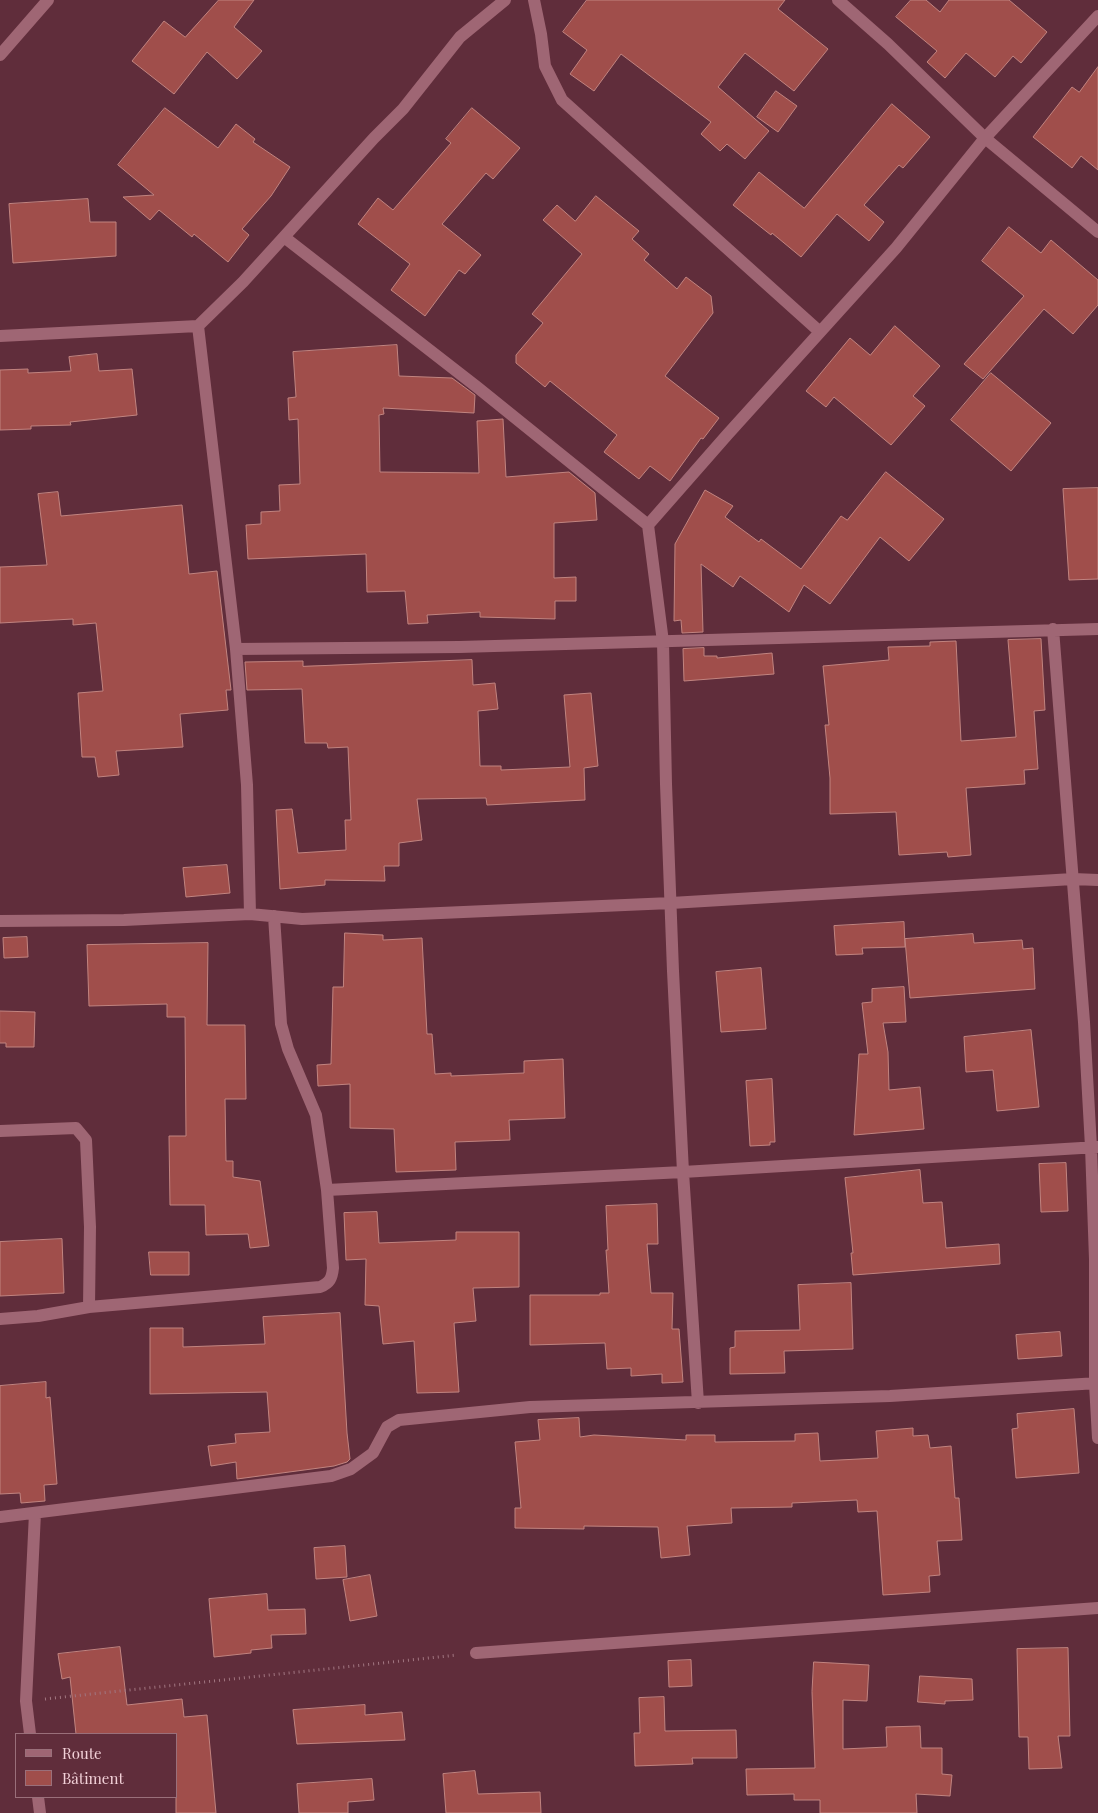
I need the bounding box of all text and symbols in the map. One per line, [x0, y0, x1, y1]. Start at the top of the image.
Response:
legend [15, 1733, 178, 1798]
text: Route [62, 1743, 102, 1763]
text: Bâtiment [62, 1768, 124, 1788]

